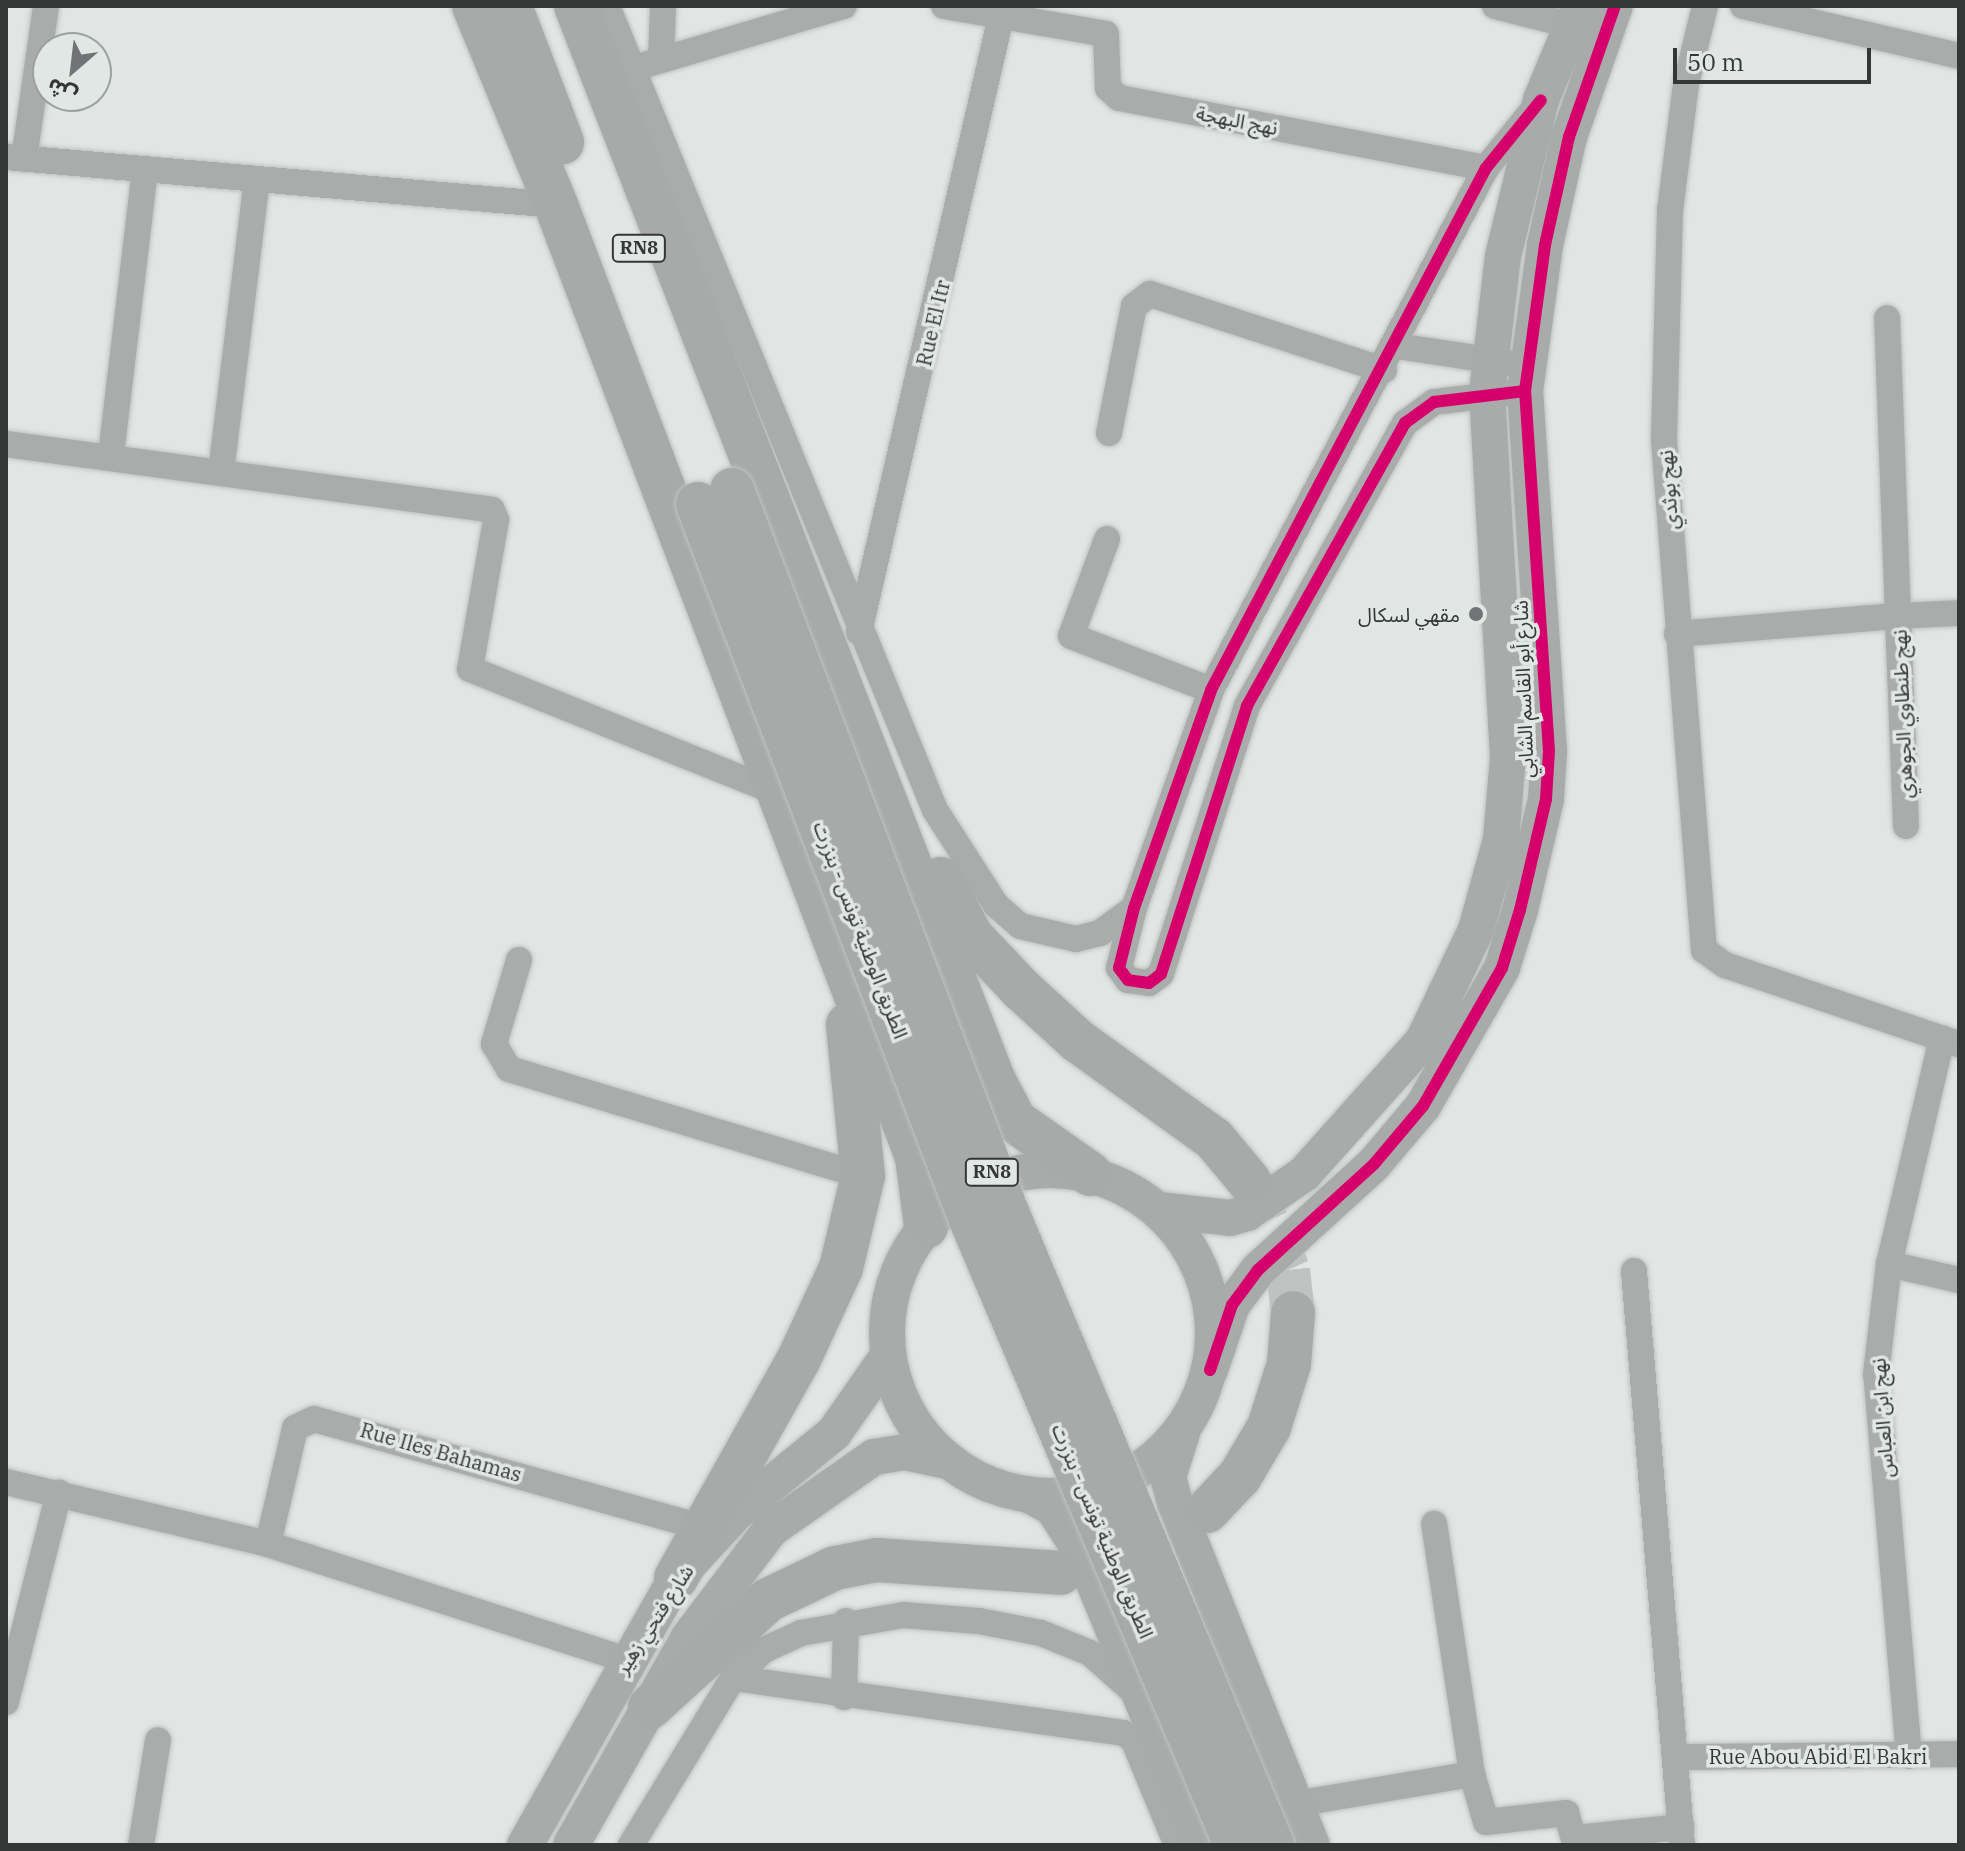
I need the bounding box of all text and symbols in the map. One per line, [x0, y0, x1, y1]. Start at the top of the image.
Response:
north arrow [32, 32, 112, 112]
scale bar [1677, 32, 1875, 82]
text: 50 m [1687, 46, 1744, 78]
text: ش [41, 72, 82, 112]
street label: نهج البهجة [1194, 100, 1280, 140]
road number: RN8 [611, 234, 667, 262]
street label: Rue El Itr [911, 278, 955, 368]
street label: نهج بوثدي [1653, 449, 1683, 531]
street label: شارع أبو القاسم الشابي [1508, 600, 1538, 778]
place label: مقهي لسكال [1358, 602, 1460, 626]
marker: مقهي لسكال [1467, 605, 1485, 623]
street label: نهج طنطاوي الجوهري [1887, 629, 1917, 799]
street label: الطريق الوطنية تونس - بنزرت [808, 818, 914, 1042]
road number: RN8 [964, 1158, 1020, 1186]
street label: نهج ابن العباس [1866, 1357, 1898, 1479]
street label: Rue Iles Bahamas [358, 1418, 524, 1486]
street label: الطريق الوطنية تونس - بنزرت [1047, 1420, 1159, 1642]
street label: شارع فتحي زهير [610, 1560, 698, 1678]
street label: Rue Abou Abid El Bakri [1709, 1744, 1927, 1768]

